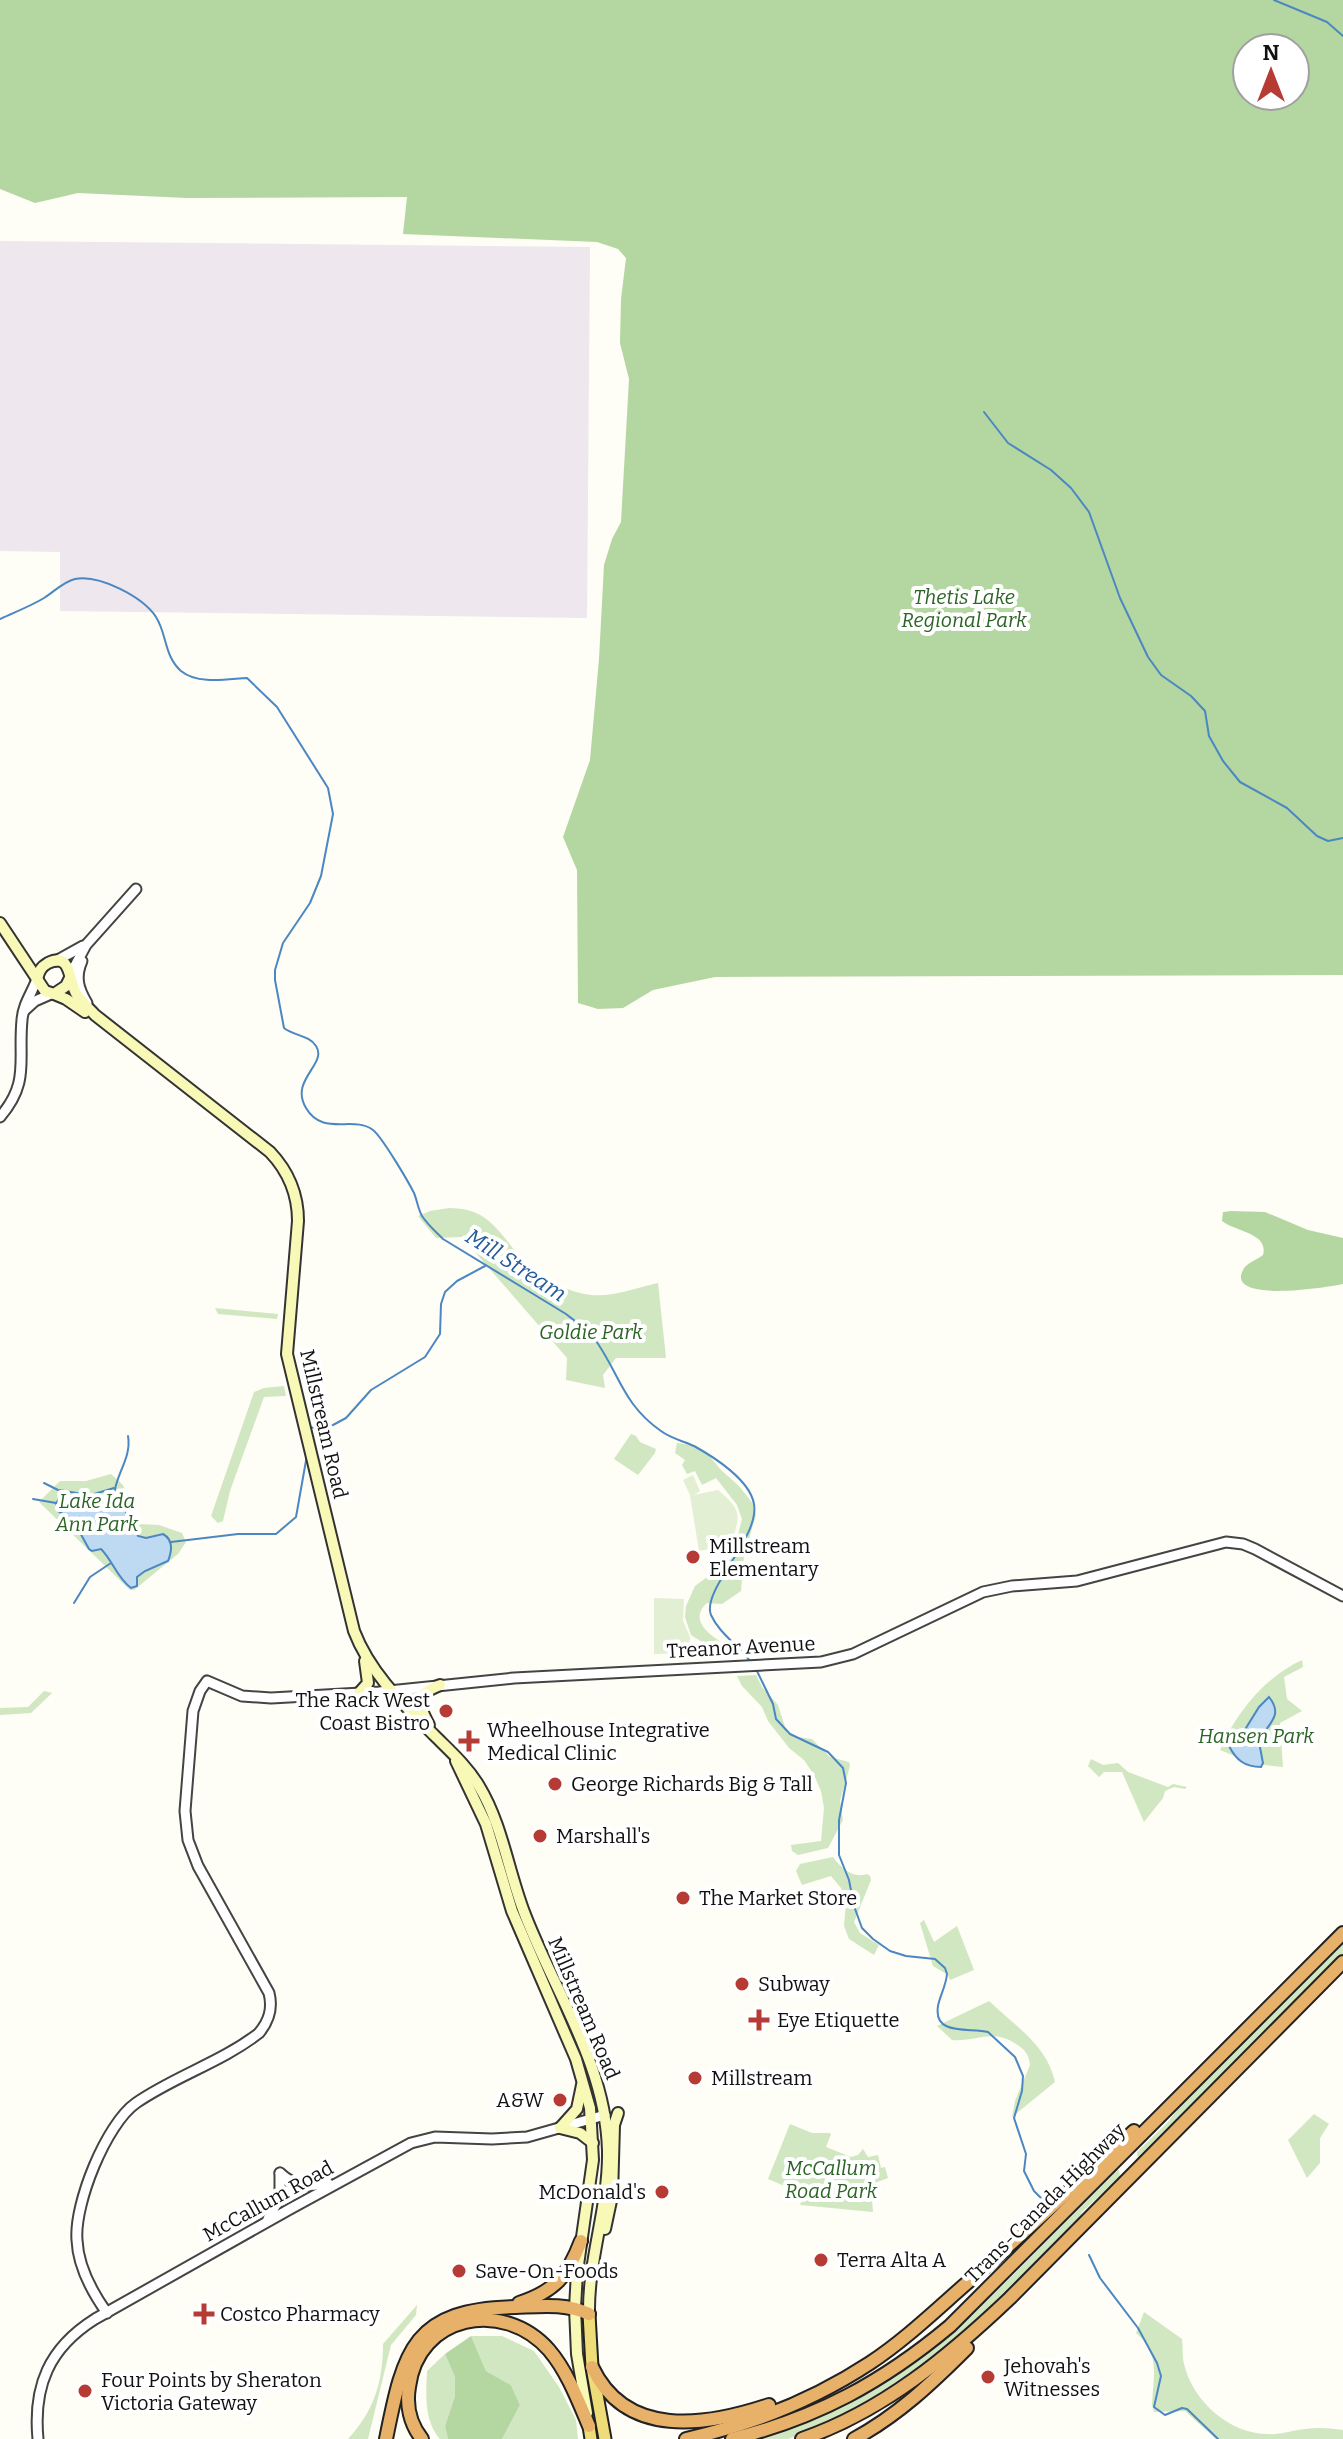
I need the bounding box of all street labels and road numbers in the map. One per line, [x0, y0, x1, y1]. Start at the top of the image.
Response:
street label: Millstream Road [295, 1347, 353, 1501]
street label: Treanor Avenue [666, 1631, 816, 1663]
street label: Millstream Road [543, 1933, 625, 2083]
street label: Trans-Canada Highway [960, 2118, 1130, 2288]
street label: McCallum Road [199, 2155, 337, 2247]

